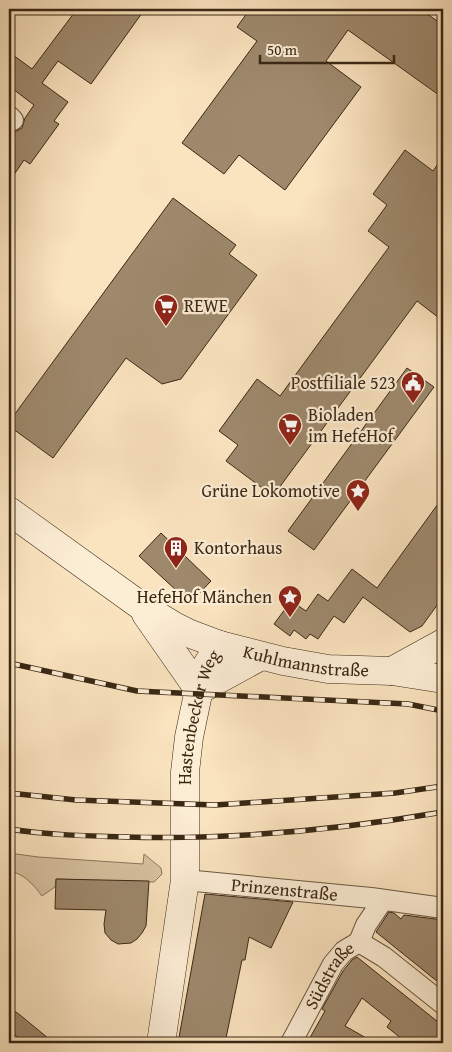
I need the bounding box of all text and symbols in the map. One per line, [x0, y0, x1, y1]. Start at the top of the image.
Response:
scale bar [260, 32, 393, 64]
text: 50 m [267, 39, 298, 60]
place label: REWE [184, 292, 228, 319]
supermarket icon: REWE [153, 293, 179, 327]
place label: Postfiliale 523 [291, 369, 396, 396]
public building icon: Postfiliale 523 [400, 370, 426, 404]
place label: Bioladen im HefeHof [308, 401, 395, 449]
supermarket icon: Bioladen im HefeHof [277, 412, 303, 446]
place label: Grüne Lokomotive [202, 477, 340, 504]
place icon: Grüne Lokomotive [345, 478, 371, 512]
place label: Kontorhaus [194, 534, 282, 561]
building icon: Kontorhaus [163, 535, 189, 569]
place label: HefeHof Mänchen [137, 583, 272, 610]
place icon: HefeHof Mänchen [277, 584, 303, 618]
street label: Kuhlmannstraße [240, 637, 369, 683]
street label: Hastenbecker Weg [171, 644, 227, 785]
street label: Prinzenstraße [230, 871, 339, 908]
street label: Südstraße [297, 934, 359, 1014]

